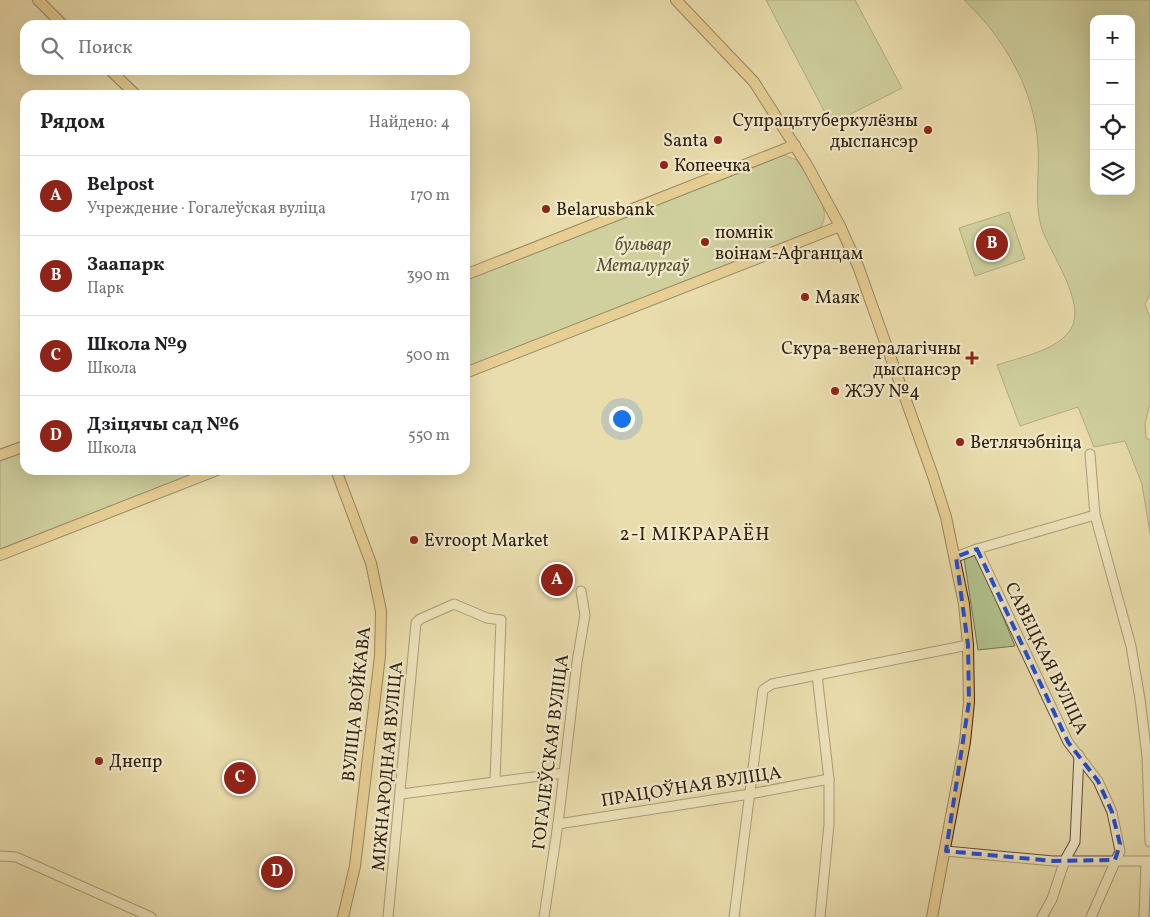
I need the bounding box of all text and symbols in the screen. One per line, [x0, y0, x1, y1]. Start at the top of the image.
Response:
map controls [1090, 15, 1135, 195]
button: + [1090, 15, 1135, 60]
search box [20, 20, 470, 75]
icon: search [38, 34, 66, 62]
text: Поиск [78, 35, 132, 61]
button: − [1090, 60, 1135, 105]
button: locate [1090, 105, 1135, 150]
text: Рядом [40, 108, 105, 137]
place label: Супрацьтуберкулёзны дыспансэр [732, 109, 918, 155]
text: Найдено: 4 [369, 112, 450, 134]
marker: Супрацьтуберкулёзны дыспансэр [922, 124, 934, 136]
place label: Santa [663, 129, 708, 154]
marker: Santa [712, 134, 724, 146]
button: layers [1090, 150, 1135, 195]
place label: Копеечка [674, 154, 751, 179]
marker: Копеечка [658, 159, 670, 171]
text: Belpost [87, 172, 154, 198]
text: A [50, 185, 62, 207]
text: 170 m [410, 185, 450, 207]
text: Учреждение · Гогалеўская вуліца [87, 198, 326, 220]
place label: Belarusbank [556, 198, 655, 223]
marker: Belarusbank [540, 203, 552, 215]
place label: помнік воінам-Афганцам [715, 221, 863, 267]
pin: B [976, 225, 1008, 263]
park label: бульвар Металургаў [596, 233, 689, 279]
marker: помнік воінам-Афганцам [699, 236, 711, 248]
text: Заапарк [87, 252, 164, 278]
text: B [51, 265, 61, 287]
text: 390 m [407, 265, 450, 287]
text: Парк [87, 278, 124, 300]
place label: Маяк [815, 286, 860, 311]
marker: Маяк [799, 291, 811, 303]
text: Школа №9 [87, 332, 187, 358]
place label: Скура-венералагічны дыспансэр [781, 337, 961, 383]
text: C [51, 345, 61, 367]
text: 500 m [406, 345, 450, 367]
marker: Скура-венералагічны дыспансэр [965, 351, 979, 365]
text: Школа [87, 358, 137, 380]
place label: ЖЭУ №4 [845, 380, 920, 405]
marker: ЖЭУ №4 [829, 385, 841, 397]
your location [609, 406, 635, 432]
text: Дзіцячы сад №6 [87, 412, 239, 438]
text: D [50, 425, 62, 447]
text: 550 m [408, 425, 450, 447]
place label: Ветлячэбніца [970, 431, 1082, 456]
marker: Ветлячэбніца [954, 436, 966, 448]
text: Школа [87, 438, 137, 460]
district label: 2-І МІКРАРАЁН [619, 522, 771, 548]
place label: Evroopt Market [424, 529, 549, 554]
marker: Evroopt Market [408, 534, 420, 546]
pin: A [541, 561, 573, 599]
street label: САВЕЦКАЯ ВУЛІЦА [998, 578, 1094, 739]
street label: ВУЛІЦА ВОЙКАВА [337, 625, 378, 783]
street label: ГОГАЛЕЎСКАЯ ВУЛІЦА [527, 653, 576, 852]
street label: МІЖНАРОДНАЯ ВУЛІЦА [367, 660, 410, 872]
place label: Днепр [109, 750, 162, 775]
marker: Днепр [93, 755, 105, 767]
pin: C [224, 759, 256, 797]
street label: ПРАЦОЎНАЯ ВУЛІЦА [599, 761, 784, 814]
pin: D [261, 853, 293, 891]

